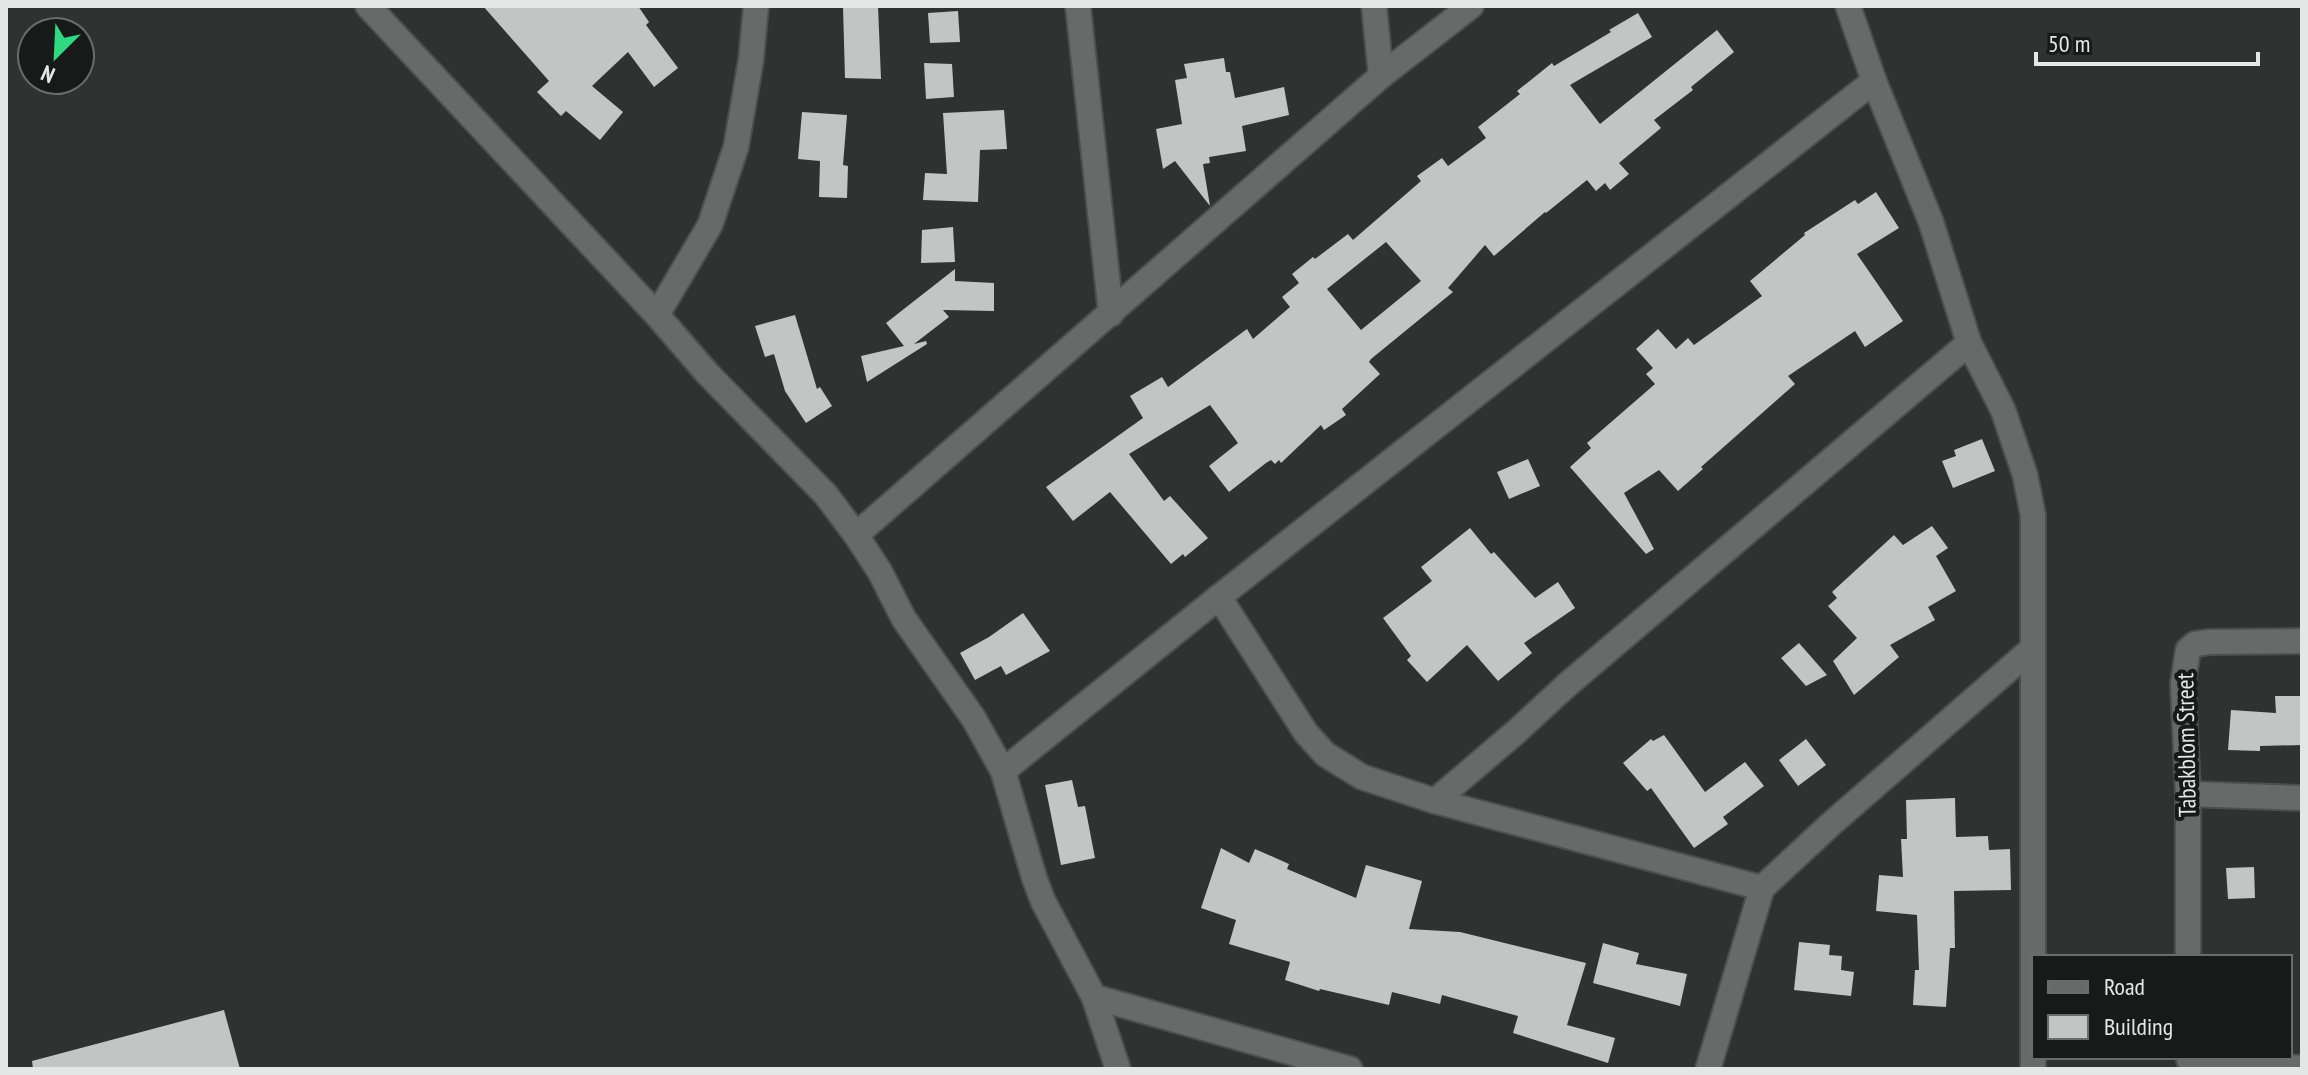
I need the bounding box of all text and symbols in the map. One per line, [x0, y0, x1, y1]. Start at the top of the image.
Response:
north arrow [16, 16, 96, 96]
scale bar [2036, 16, 2258, 66]
text: 50 m [2048, 28, 2090, 59]
text: N [37, 59, 59, 89]
street label: Tabakblom Street [2169, 672, 2203, 817]
legend [2032, 955, 2292, 1059]
text: Road [2104, 971, 2145, 1002]
text: Building [2104, 1011, 2173, 1042]

